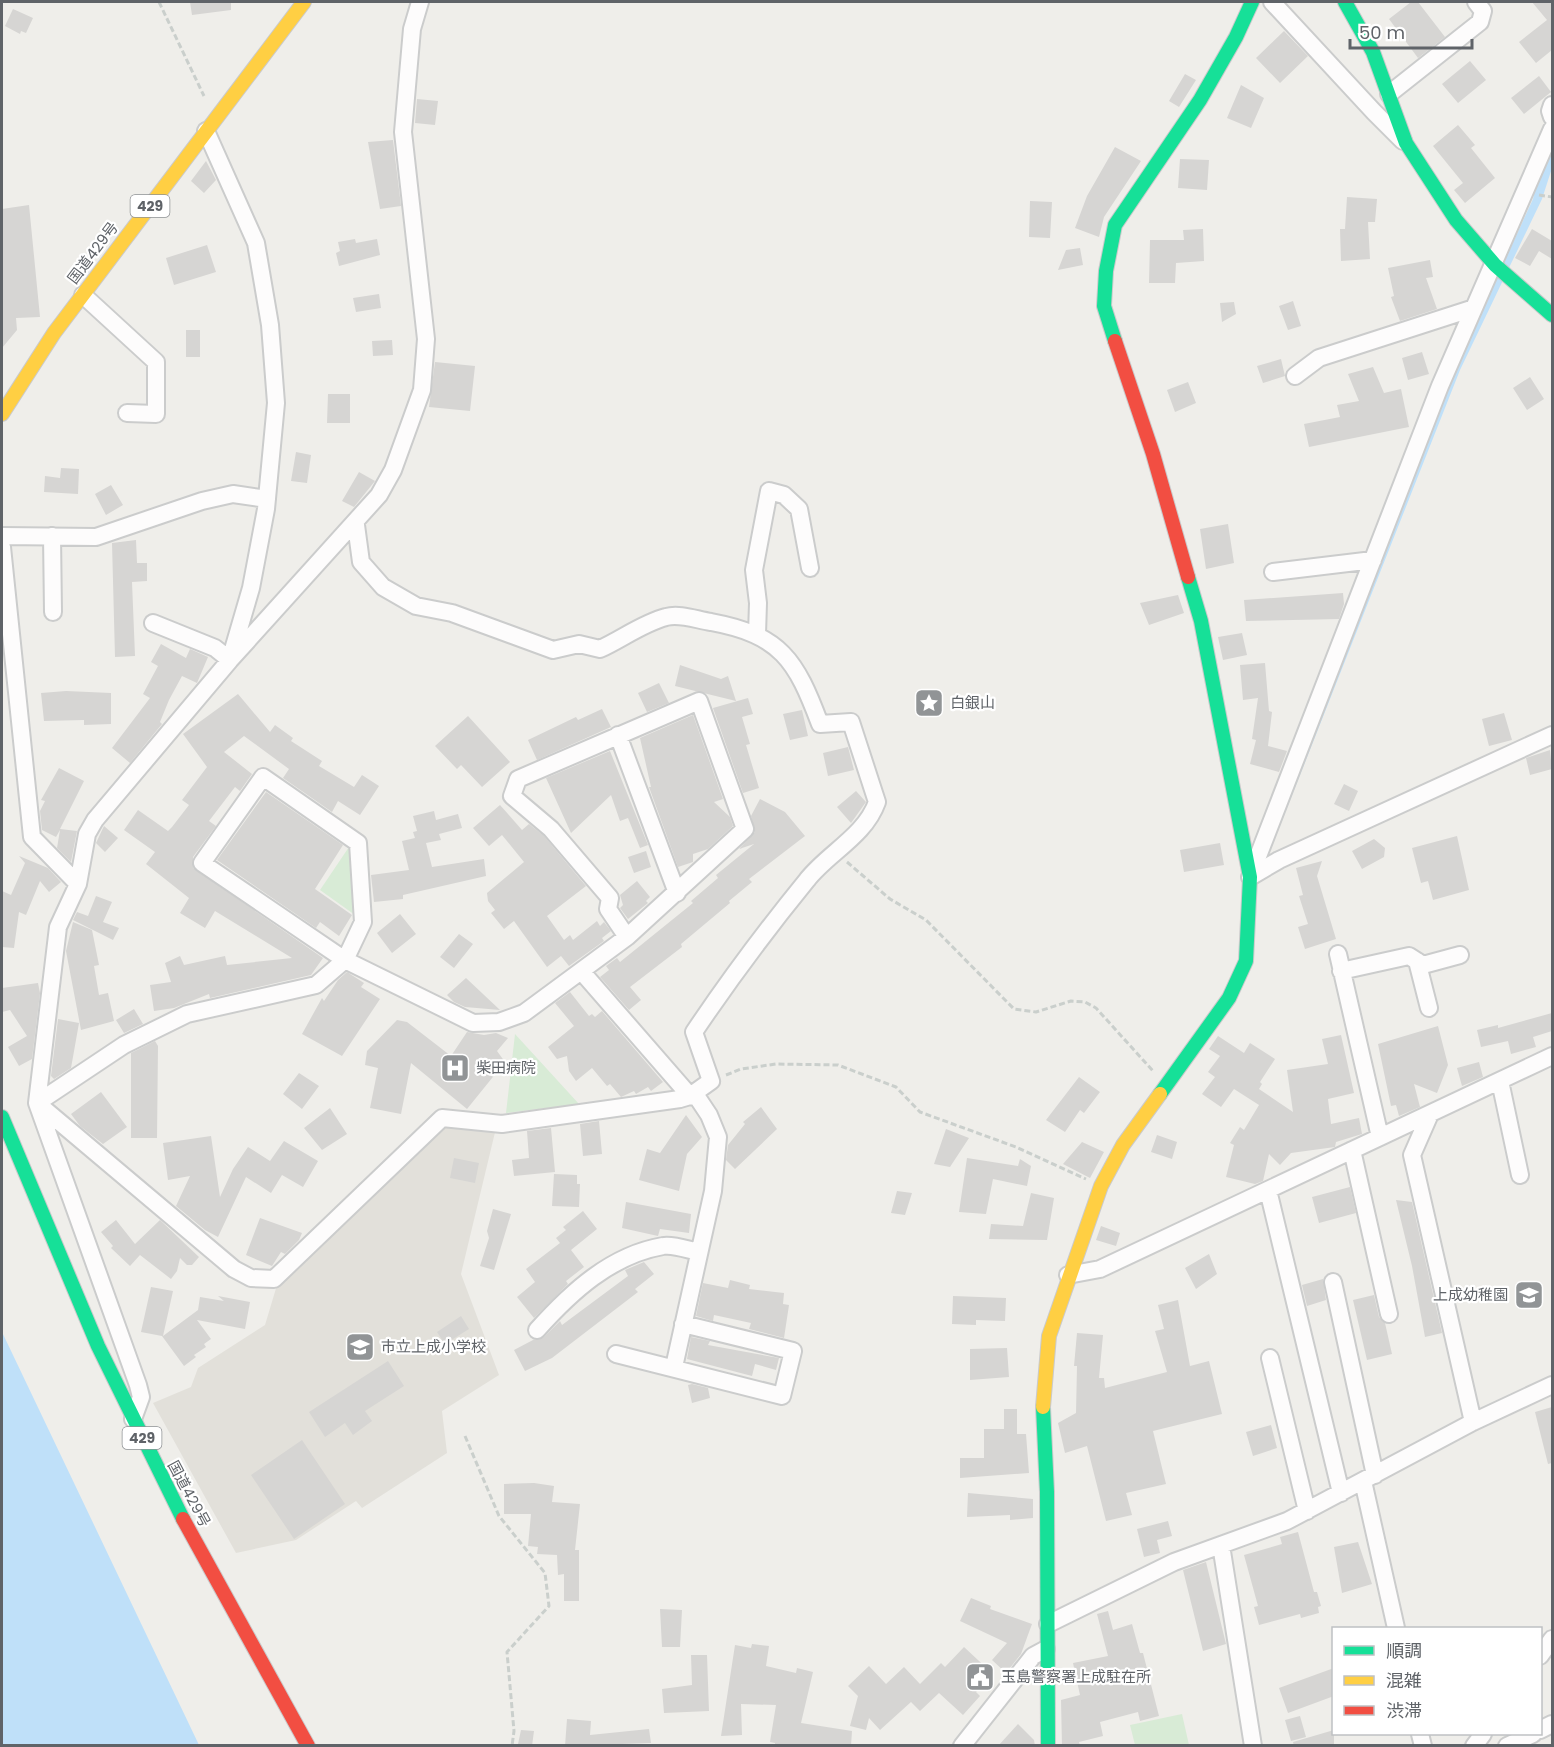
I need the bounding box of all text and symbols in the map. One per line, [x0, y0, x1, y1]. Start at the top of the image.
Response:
scale bar [1350, 12, 1472, 50]
text: 50 m [1359, 20, 1405, 45]
road number: 429 [130, 195, 170, 217]
street label: 国道429号 [62, 217, 123, 288]
place icon: 白銀山 [913, 687, 945, 719]
place label: 白銀山 [950, 692, 995, 713]
hospital icon: 柴田病院 [439, 1052, 471, 1084]
place label: 柴田病院 [476, 1057, 536, 1078]
school or university icon: 上成幼稚園 [1513, 1279, 1545, 1311]
place label: 上成幼稚園 [1433, 1284, 1508, 1305]
school or university icon: 市立上成小学校 [344, 1331, 376, 1363]
place label: 市立上成小学校 [381, 1336, 486, 1357]
road number: 429 [122, 1427, 162, 1449]
street label: 国道429号 [163, 1457, 216, 1531]
legend [1332, 1627, 1542, 1735]
text: 順調 [1386, 1638, 1422, 1663]
public building icon: 玉島警察署上成駐在所 [964, 1661, 996, 1693]
place label: 玉島警察署上成駐在所 [1001, 1666, 1151, 1687]
text: 混雑 [1386, 1668, 1422, 1693]
text: 渋滞 [1386, 1698, 1422, 1723]

